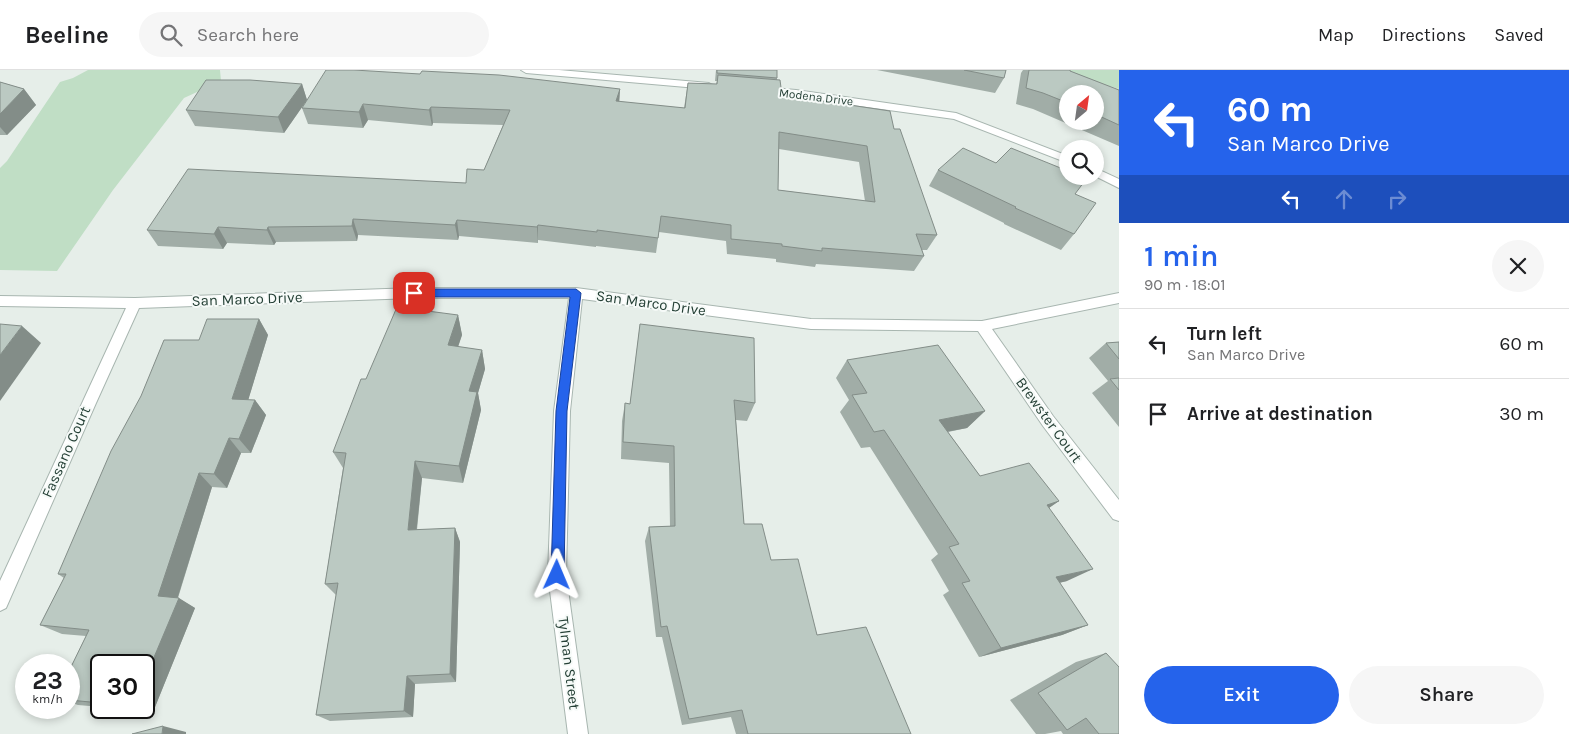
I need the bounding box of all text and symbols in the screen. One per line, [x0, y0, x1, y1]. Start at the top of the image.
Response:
search box [139, 12, 489, 57]
text: Beeline [25, 21, 109, 49]
icon: search [157, 21, 185, 49]
text: Search here [197, 24, 299, 46]
text: Map [1318, 24, 1354, 46]
text: Directions [1382, 24, 1466, 46]
text: Saved [1494, 24, 1544, 46]
street label: Modena Drive [778, 85, 854, 109]
north arrow [1059, 85, 1104, 130]
map controls [1059, 85, 1104, 185]
text: 60 m [1227, 89, 1312, 130]
icon: left [1144, 90, 1209, 155]
text: San Marco Drive [1227, 131, 1390, 157]
button: search [1059, 140, 1104, 185]
icon: left [1277, 185, 1305, 213]
icon: ahead [1330, 185, 1358, 213]
icon: right [1383, 185, 1411, 213]
text: 1 min [1144, 238, 1218, 274]
button: close [1492, 240, 1544, 292]
pin [393, 272, 435, 314]
text: 90 m · 18:01 [1144, 275, 1226, 294]
icon: arrive [400, 279, 428, 307]
street label: San Marco Drive [595, 286, 707, 320]
street label: San Marco Drive [191, 288, 303, 310]
text: Turn left [1187, 323, 1262, 345]
icon: left [1144, 330, 1172, 358]
text: 60 m [1500, 333, 1544, 355]
text: San Marco Drive [1187, 345, 1305, 364]
street label: Brewster Court [1012, 374, 1086, 466]
icon: arrive [1144, 400, 1172, 428]
street label: Fassano Court [38, 403, 94, 500]
text: Arrive at destination [1187, 403, 1373, 425]
text: 30 m [1499, 403, 1544, 425]
position arrow [530, 548, 582, 600]
street label: Tylman Street [554, 615, 584, 711]
speed limit sign: 30 [90, 654, 155, 719]
text: 23 [32, 666, 63, 695]
button: Exit [1144, 666, 1339, 724]
button: Share [1349, 666, 1544, 724]
text: km/h [32, 692, 63, 706]

